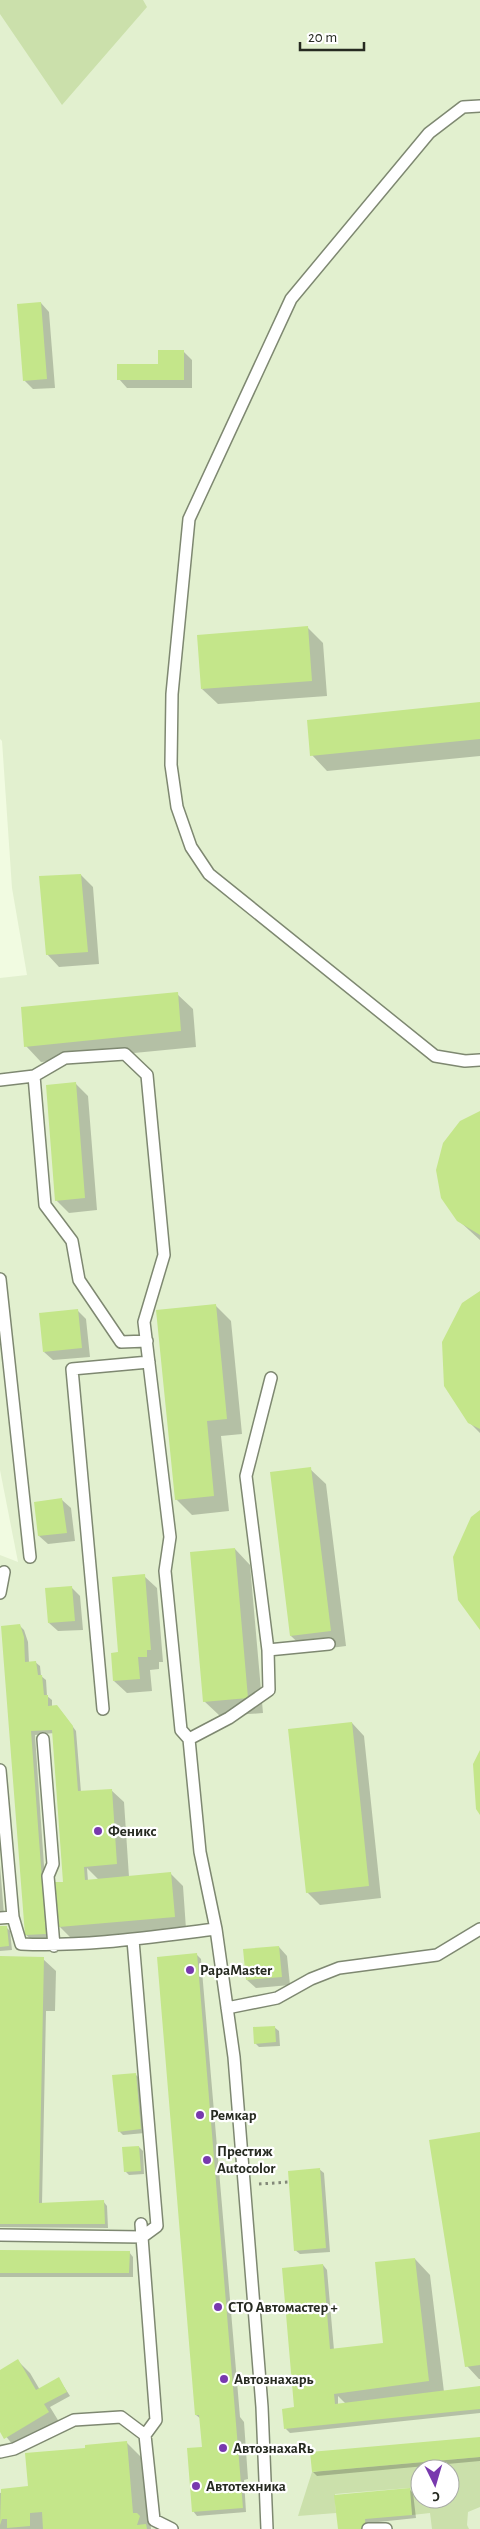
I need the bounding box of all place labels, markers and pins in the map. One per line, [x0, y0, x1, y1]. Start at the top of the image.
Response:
place label: Феникс [108, 1824, 156, 1839]
marker: Феникс [92, 1825, 104, 1837]
place label: PapaMaster [200, 1963, 273, 1978]
marker: PapaMaster [184, 1964, 196, 1976]
place label: Ремкар [210, 2108, 257, 2123]
marker: Ремкар [194, 2109, 206, 2121]
place label: Престиж Autocolor [217, 2144, 276, 2176]
marker: Престиж Autocolor [201, 2154, 213, 2166]
place label: СТО Автомастер + [228, 2300, 338, 2315]
marker: СТО Автомастер + [212, 2301, 224, 2313]
place label: Автознахарь [234, 2372, 313, 2387]
marker: Автознахарь [218, 2373, 230, 2385]
place label: АвтознахаRь [233, 2441, 314, 2456]
marker: АвтознахаRь [217, 2442, 229, 2454]
place label: Автотехника [206, 2479, 286, 2494]
marker: Автотехника [190, 2480, 202, 2492]

